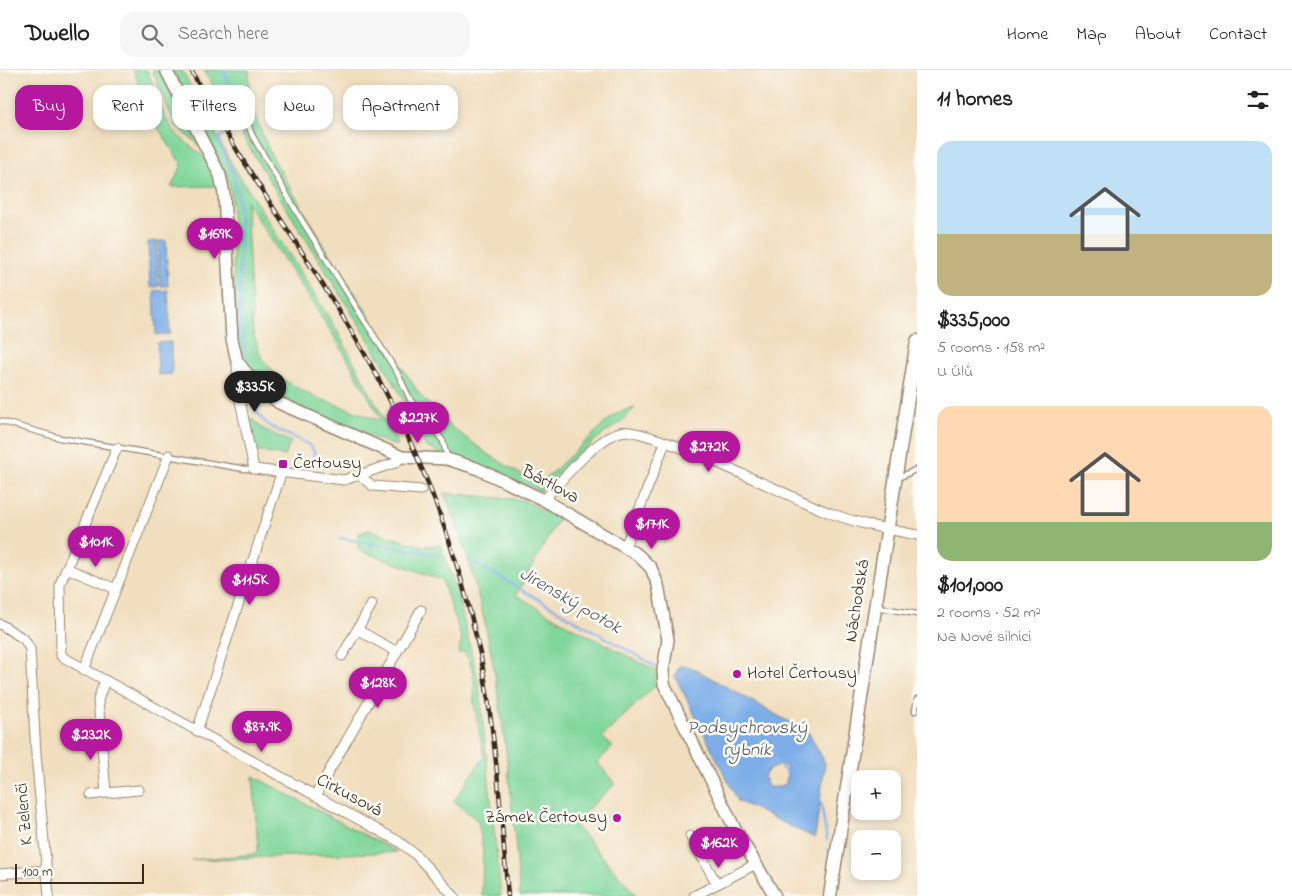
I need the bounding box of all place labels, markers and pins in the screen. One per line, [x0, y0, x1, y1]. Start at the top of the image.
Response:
pin: $169K [180, 218, 250, 260]
pin: $335K [220, 370, 290, 413]
pin: $227K [383, 402, 453, 444]
pin: $272K [674, 430, 744, 473]
place label: Čertousy [293, 451, 361, 477]
marker: Čertousy [277, 458, 289, 470]
pin: $171K [617, 508, 687, 550]
pin: $101K [61, 526, 131, 568]
pin: $115K [215, 564, 285, 606]
place label: Hotel Čertousy [747, 661, 857, 687]
pin: $128K [343, 666, 413, 709]
marker: Hotel Čertousy [731, 668, 743, 680]
pin: $87.9K [221, 710, 303, 753]
pin: $232K [56, 718, 126, 761]
place label: Zámek Čertousy [485, 805, 607, 831]
marker: Zámek Čertousy [611, 812, 623, 824]
pin: $162K [684, 826, 754, 869]

